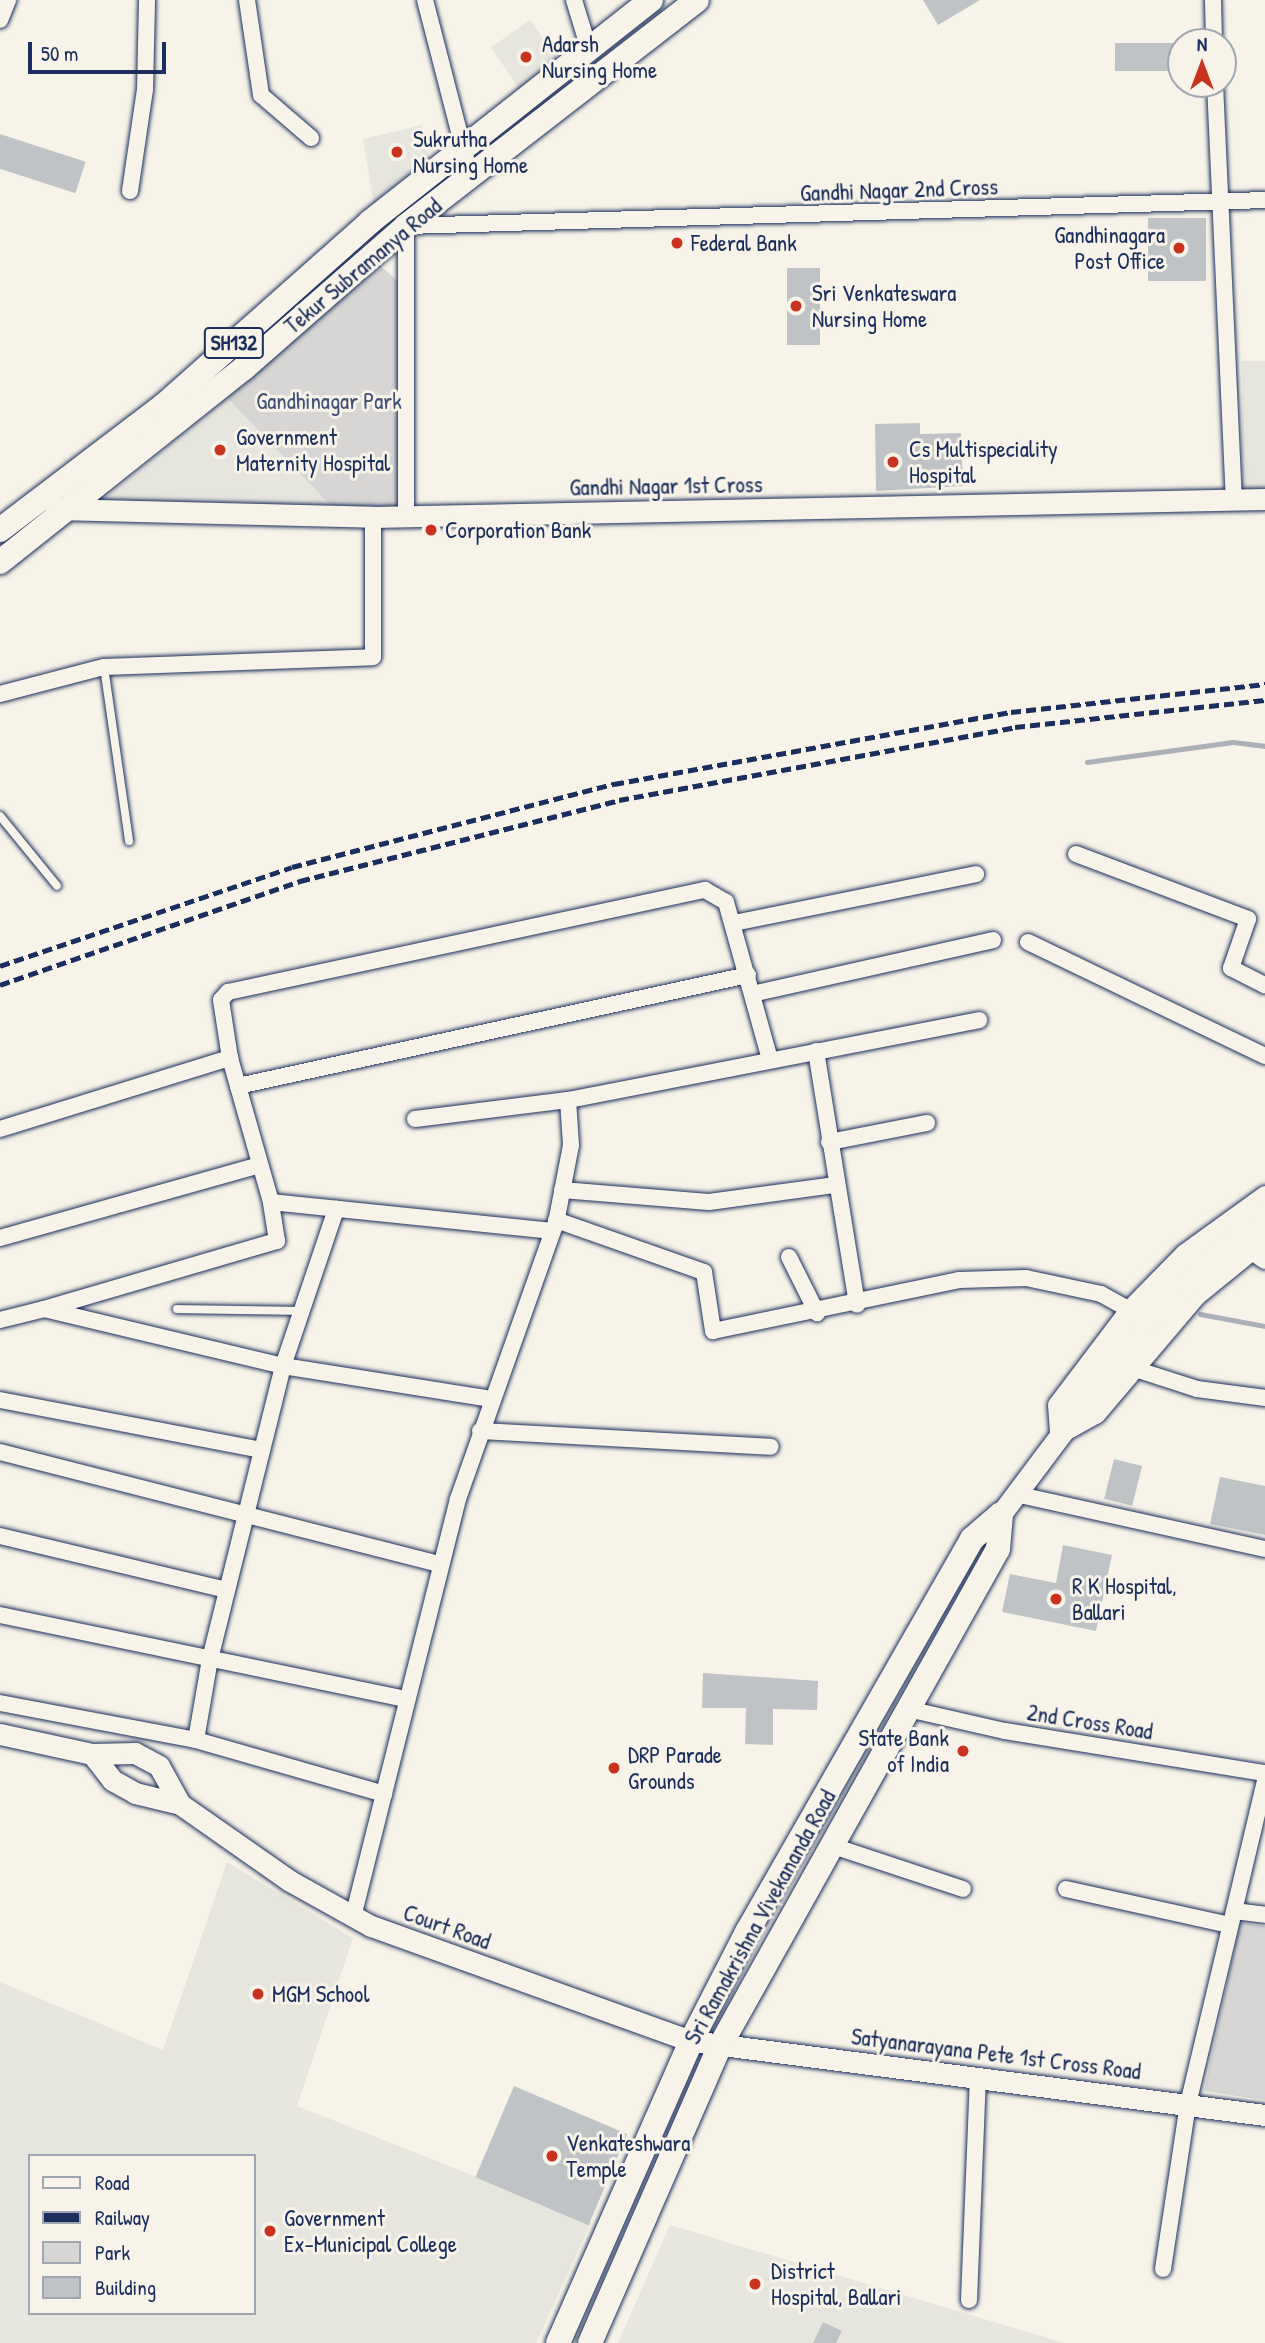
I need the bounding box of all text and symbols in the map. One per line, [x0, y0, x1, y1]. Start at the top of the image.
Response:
scale bar [32, 28, 170, 72]
north arrow [1167, 28, 1237, 98]
place label: Adarsh Nursing Home [542, 30, 657, 84]
text: N [1197, 31, 1207, 57]
text: 50 m [41, 39, 78, 68]
marker: Adarsh Nursing Home [516, 47, 536, 67]
place label: Sukrutha Nursing Home [413, 125, 528, 179]
marker: Sukrutha Nursing Home [387, 142, 407, 162]
street label: Gandhi Nagar 2nd Cross [800, 173, 998, 207]
street label: Tekur Subramanya Road [279, 192, 447, 340]
place label: Gandhinagara Post Office [1054, 221, 1165, 275]
place label: Federal Bank [691, 229, 797, 257]
marker: Federal Bank [669, 235, 685, 251]
marker: Gandhinagara Post Office [1171, 240, 1187, 256]
place label: Sri Venkateswara Nursing Home [812, 279, 956, 333]
marker: Sri Venkateswara Nursing Home [786, 296, 806, 316]
road number: SH132 [202, 326, 266, 360]
park label: Gandhinagar Park [256, 387, 402, 415]
place label: Government Maternity Hospital [236, 423, 390, 477]
place label: Cs Multispeciality Hospital [909, 435, 1058, 489]
marker: Government Maternity Hospital [210, 440, 230, 460]
marker: Cs Multispeciality Hospital [883, 452, 903, 472]
street label: Gandhi Nagar 1st Cross [569, 471, 763, 501]
place label: Corporation Bank [445, 516, 591, 544]
marker: Corporation Bank [423, 522, 439, 538]
place label: R K Hospital, Ballari [1072, 1572, 1177, 1626]
marker: R K Hospital, Ballari [1046, 1589, 1066, 1609]
street label: 2nd Cross Road [1025, 1698, 1155, 1746]
place label: State Bank of India [859, 1724, 949, 1778]
place label: DRP Parade Grounds [628, 1741, 722, 1795]
marker: State Bank of India [955, 1743, 971, 1759]
marker: DRP Parade Grounds [606, 1760, 622, 1776]
street label: Sri Ramakrishna Vivekananda Road [678, 1785, 842, 2049]
street label: Court Road [400, 1898, 494, 1956]
place label: MGM School [272, 1980, 369, 2008]
marker: MGM School [250, 1986, 266, 2002]
street label: Satyanarayana Pete 1st Cross Road [850, 2023, 1142, 2085]
place label: Venkateshwara Temple [566, 2129, 690, 2183]
marker: Venkateshwara Temple [544, 2148, 560, 2164]
legend [28, 2154, 256, 2315]
text: Road [95, 2168, 129, 2197]
text: Railway [95, 2203, 150, 2232]
place label: Government Ex-Municipal College [284, 2204, 457, 2258]
marker: Government Ex-Municipal College [262, 2223, 278, 2239]
text: Park [95, 2238, 130, 2267]
place label: District Hospital, Ballari [771, 2257, 901, 2311]
text: Building [95, 2273, 156, 2302]
marker: District Hospital, Ballari [745, 2274, 765, 2294]

